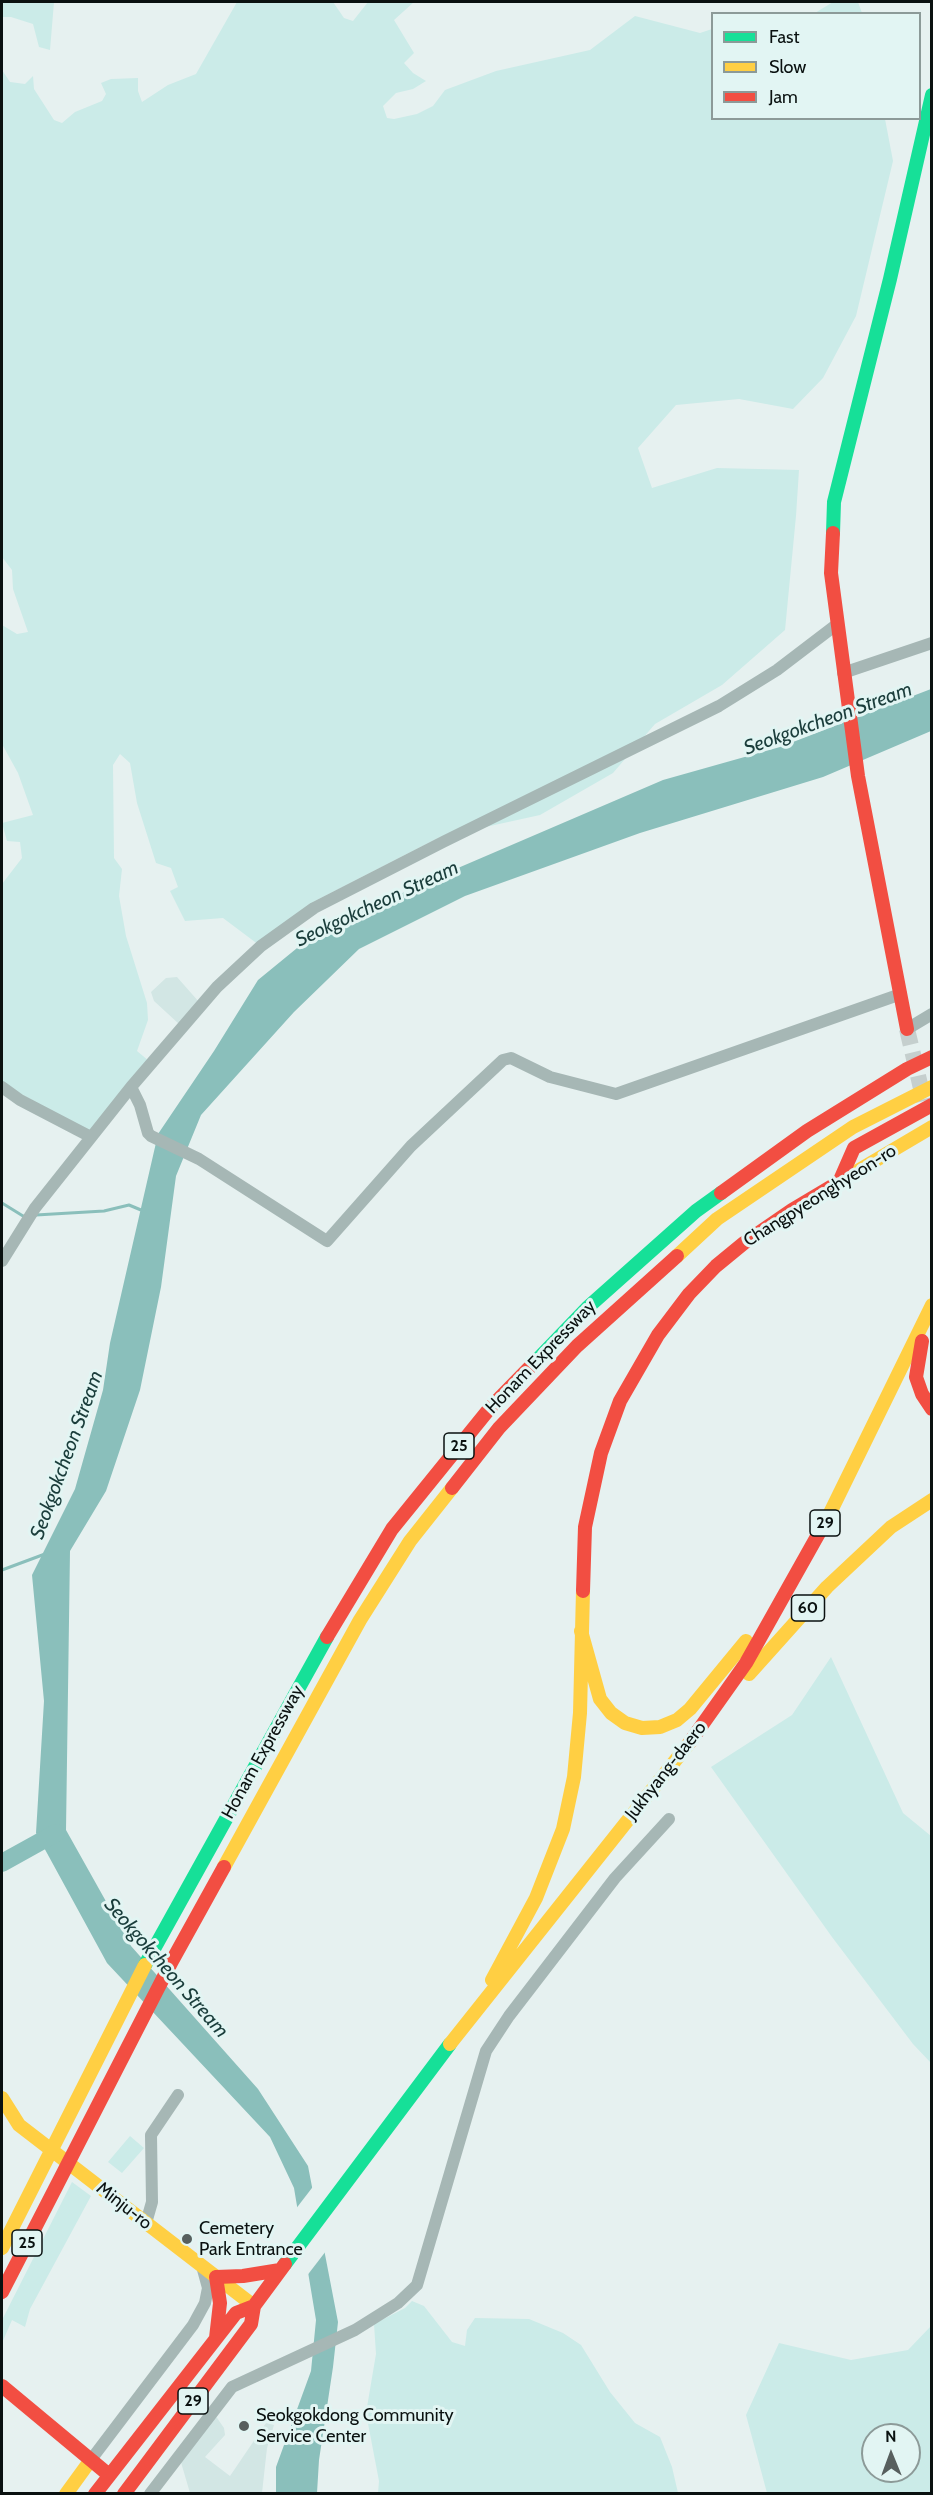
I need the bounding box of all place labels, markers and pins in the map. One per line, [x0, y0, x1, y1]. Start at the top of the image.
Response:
place label: Cemetery Park Entrance [199, 2218, 303, 2260]
marker: Cemetery Park Entrance [180, 2232, 194, 2246]
place label: Seokgokdong Community Service Center [256, 2405, 454, 2448]
marker: Seokgokdong Community Service Center [237, 2419, 251, 2433]

